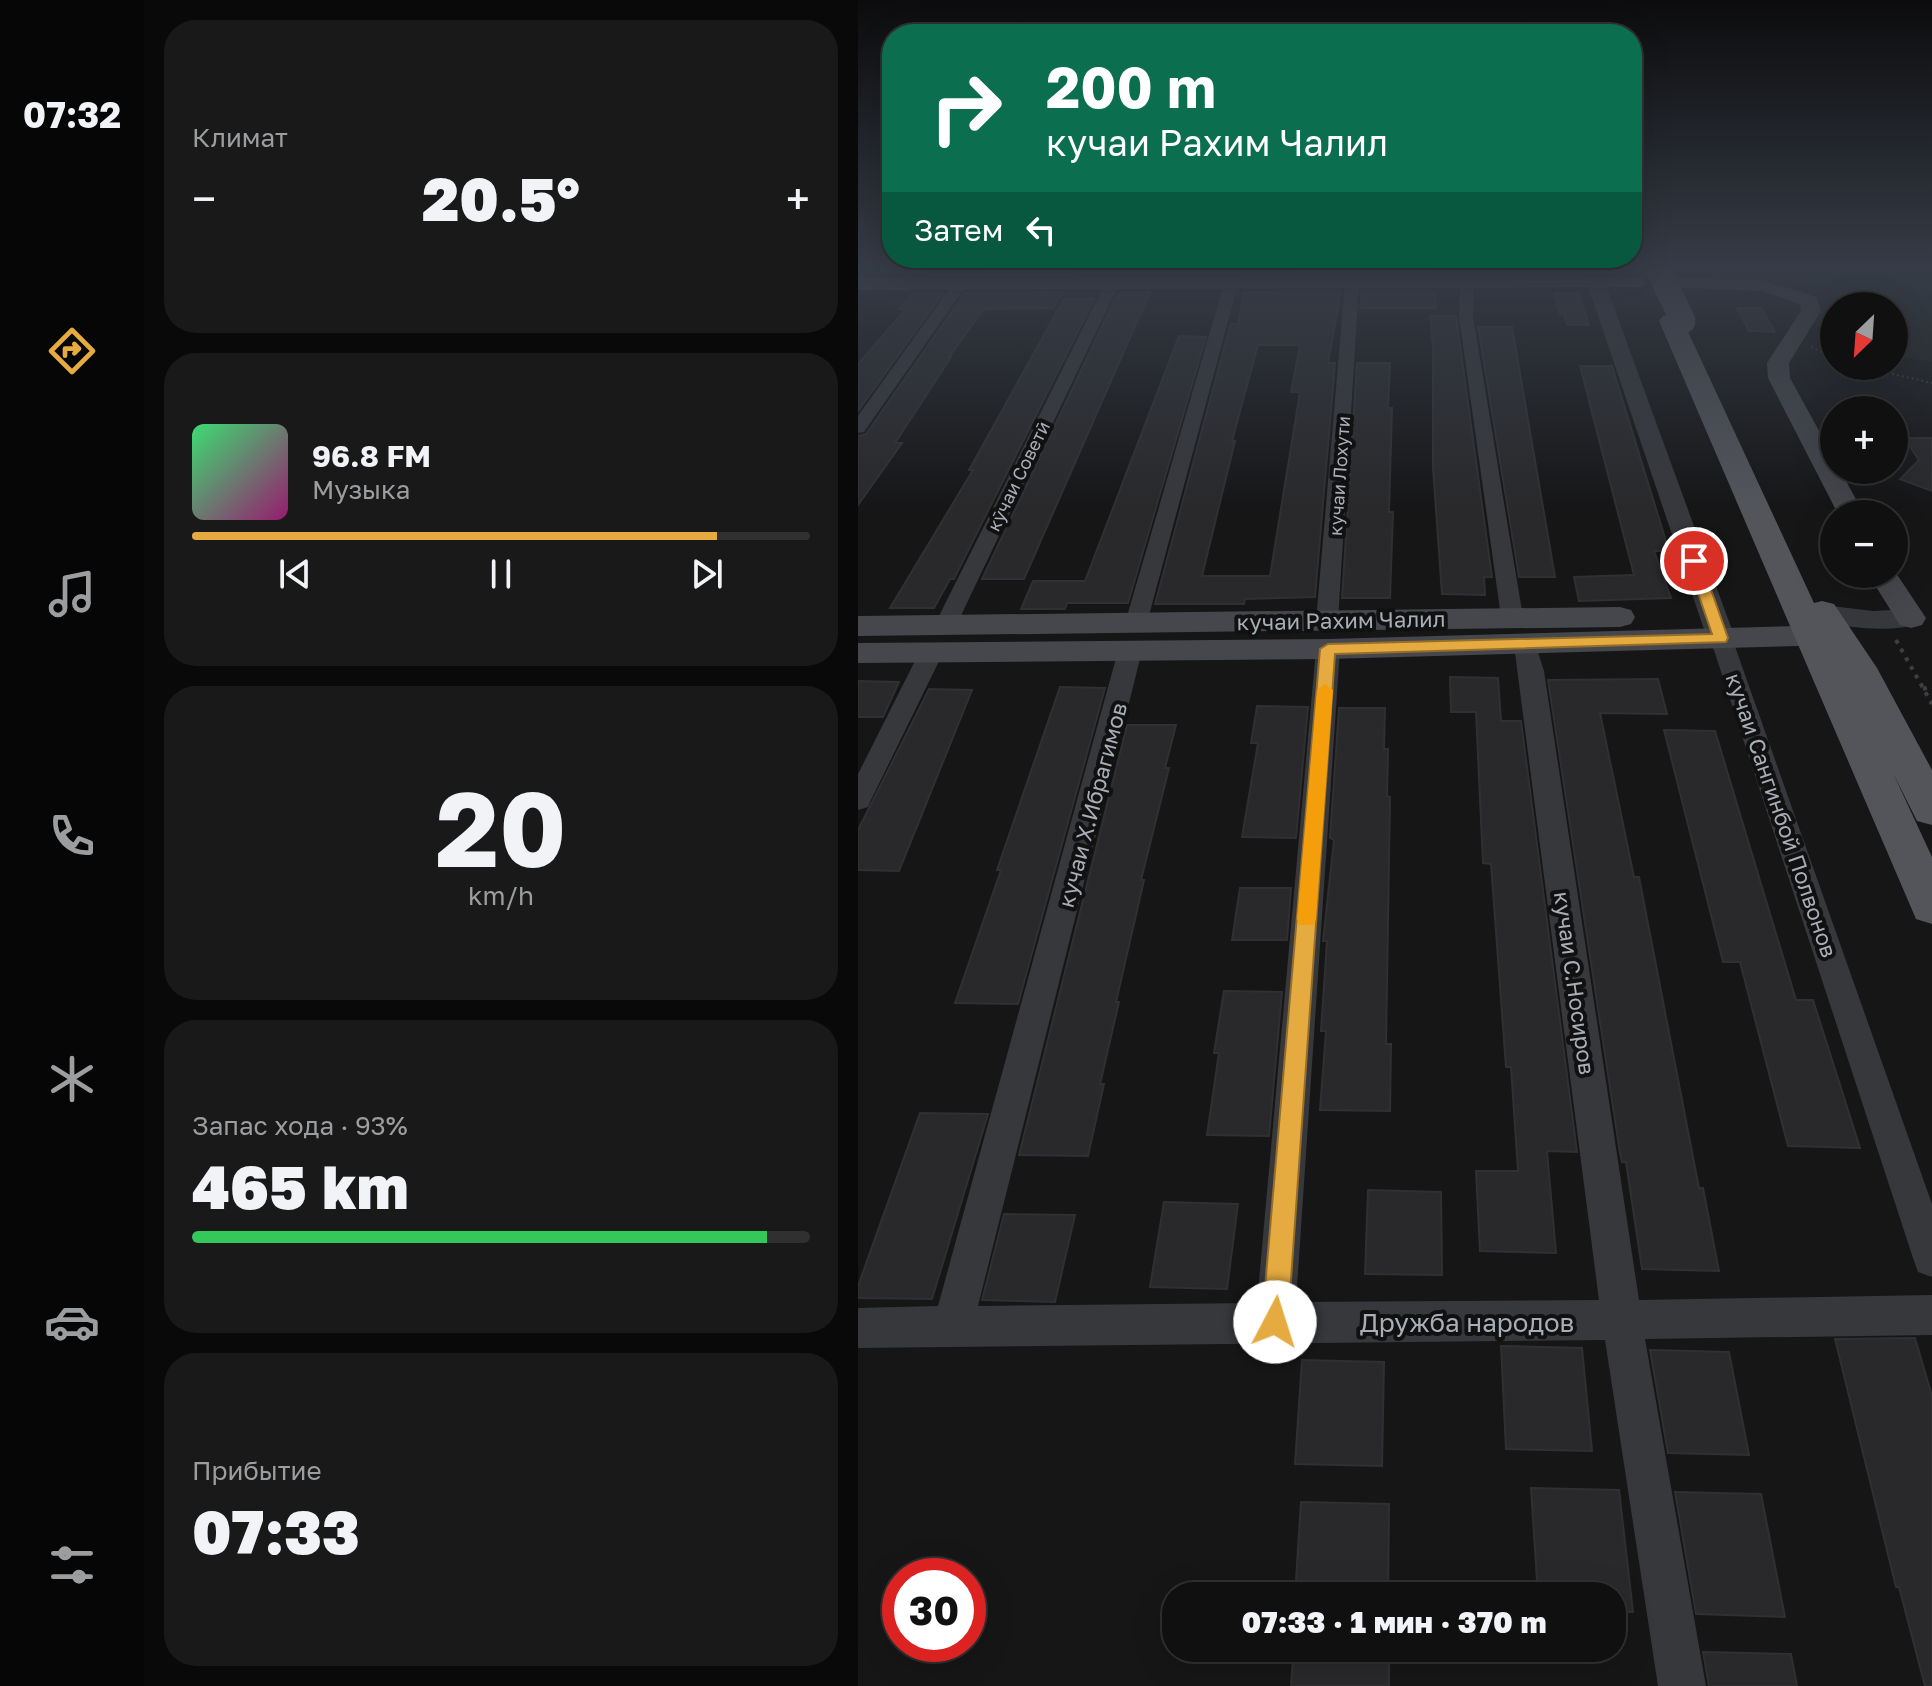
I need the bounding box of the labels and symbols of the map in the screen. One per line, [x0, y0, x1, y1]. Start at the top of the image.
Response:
north arrow [1820, 292, 1908, 380]
street label: кучаи Лохути [1324, 415, 1354, 537]
street label: кӯчаи Советӣ [982, 418, 1054, 534]
pin [1660, 527, 1728, 595]
street label: кучаи Рахим Чалил [1236, 605, 1446, 635]
street label: кучаи Сангинбой Полвонов [1721, 669, 1843, 961]
street label: кучаи Х.Ибрагимов [1052, 700, 1132, 910]
street label: кучаи С.Носиров [1549, 890, 1601, 1076]
position arrow [1233, 1280, 1317, 1364]
street label: Дружба народов [1360, 1307, 1574, 1338]
speed limit sign: 30 [882, 1558, 986, 1662]

